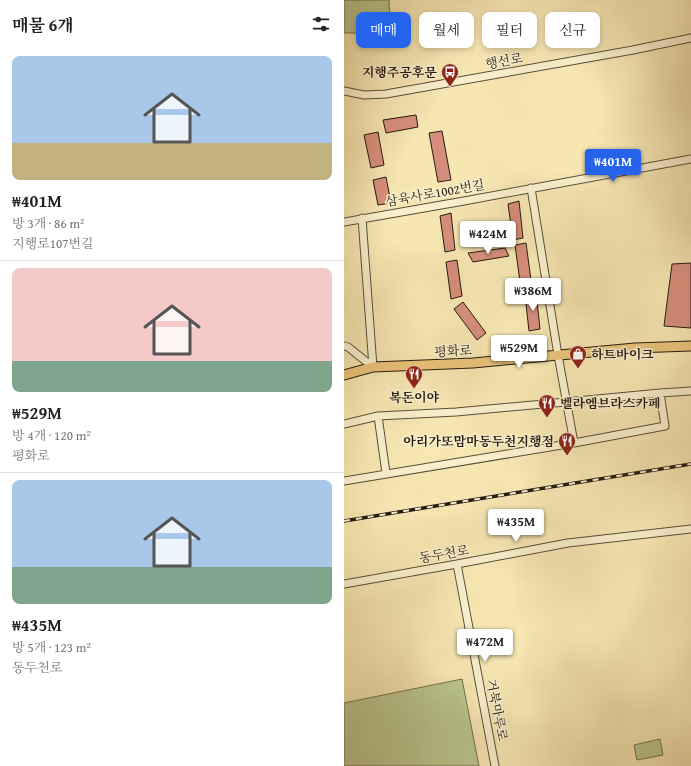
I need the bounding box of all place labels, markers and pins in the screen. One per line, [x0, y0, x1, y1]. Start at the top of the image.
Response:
bus stop icon: 지행주공후문 [440, 62, 460, 87]
place label: 지행주공후문 [362, 63, 437, 82]
pin: ₩401M [585, 149, 641, 183]
pin: ₩424M [460, 221, 516, 255]
pin: ₩386M [505, 278, 561, 312]
pin: ₩529M [491, 335, 547, 369]
shop icon: 하트바이크 [568, 344, 588, 369]
place label: 하트바이크 [591, 345, 654, 364]
restaurant icon: 복돈이야 [404, 364, 424, 389]
place label: 복돈이야 [389, 388, 440, 407]
restaurant icon: 벨라엠브라스카페 [537, 393, 557, 418]
place label: 벨라엠브라스카페 [560, 394, 660, 413]
restaurant icon: 아리가또맘마동두천지행점 [557, 431, 577, 456]
place label: 아리가또맘마동두천지행점 [403, 432, 554, 451]
pin: ₩435M [488, 509, 544, 543]
pin: ₩472M [457, 629, 513, 663]

